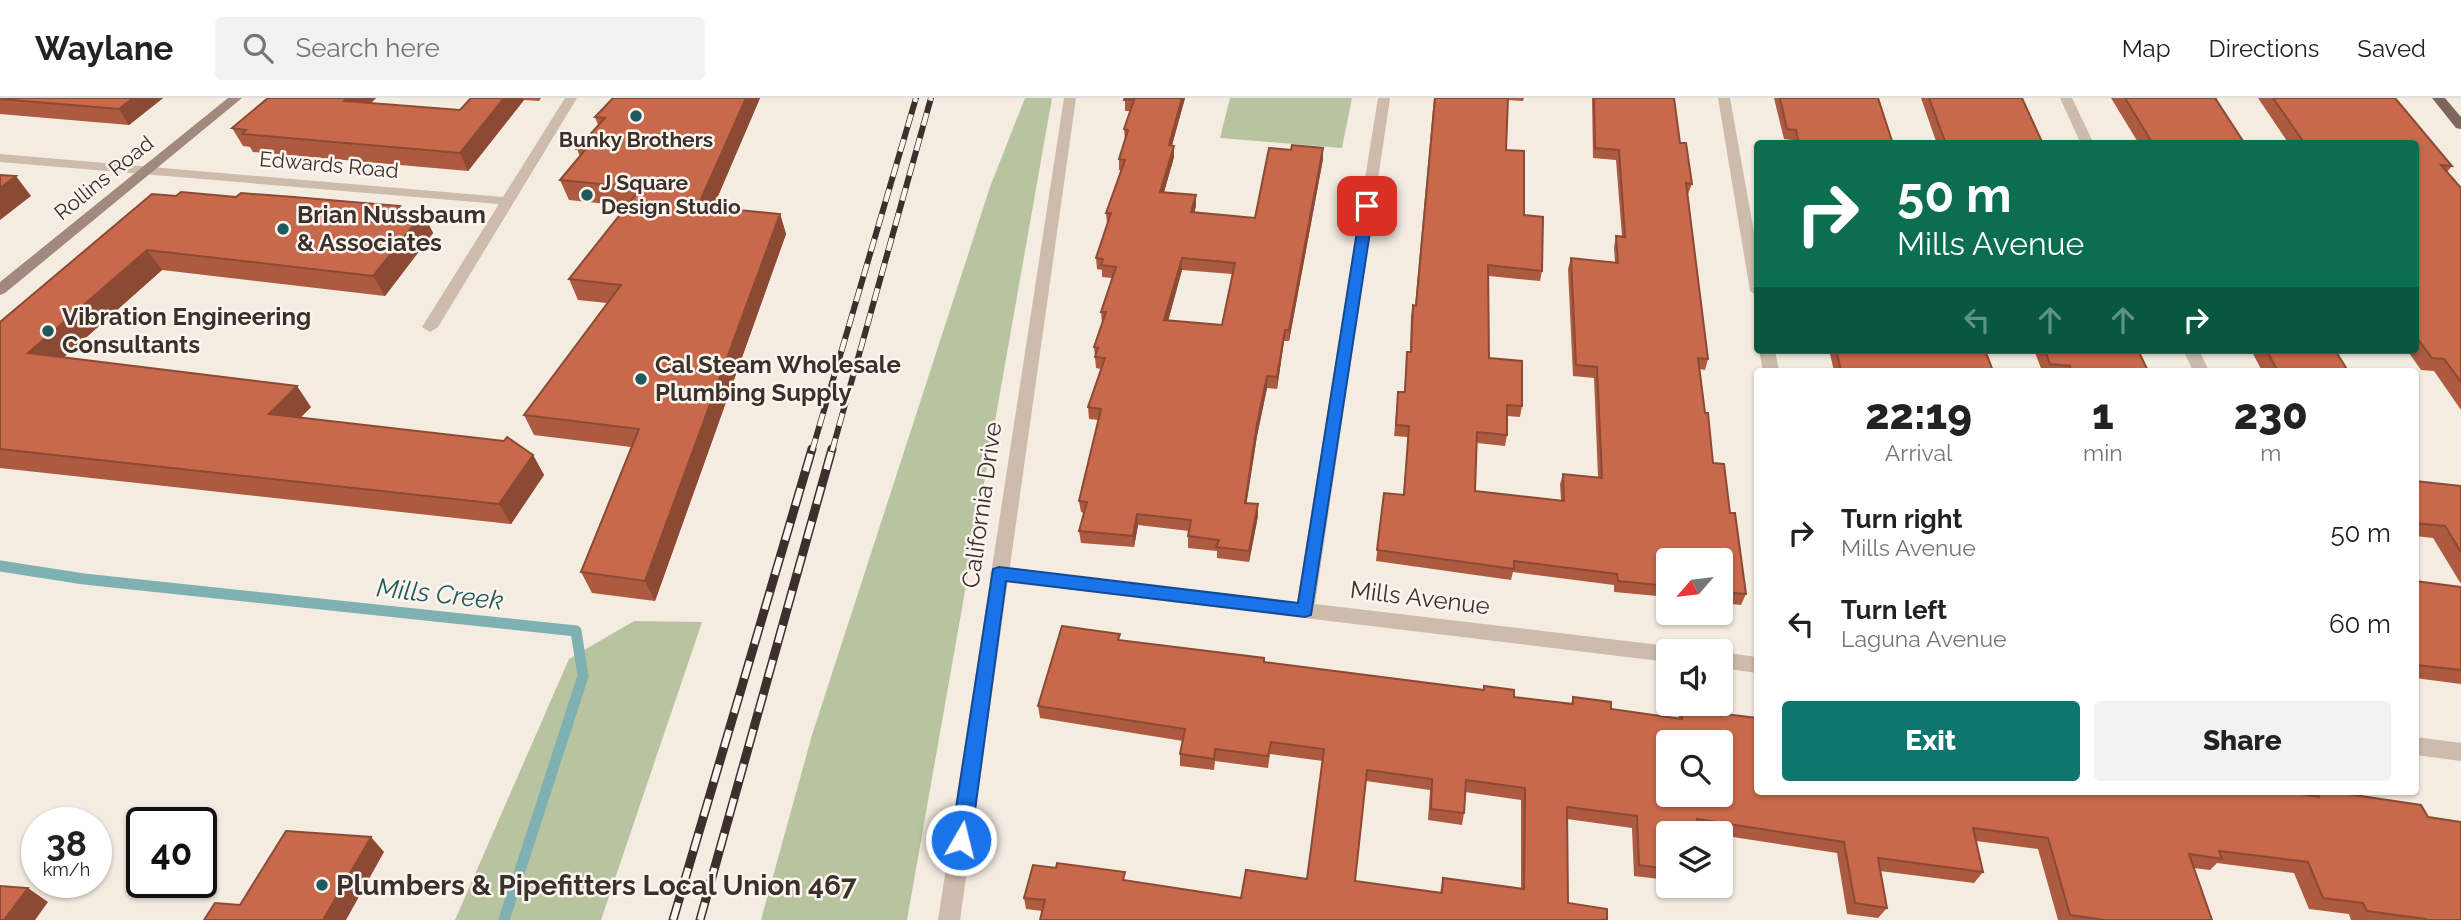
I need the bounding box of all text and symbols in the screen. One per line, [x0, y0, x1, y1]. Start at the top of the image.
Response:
search box [215, 17, 705, 80]
text: Waylane [35, 29, 173, 68]
icon: search [239, 29, 277, 67]
text: Search here [295, 33, 440, 63]
text: Map [2122, 34, 2171, 63]
text: Directions [2209, 34, 2319, 63]
text: Saved [2357, 34, 2426, 63]
marker: Bunky Brothers [628, 108, 644, 124]
place label: Bunky Brothers [559, 127, 713, 152]
street label: Rollins Road [49, 130, 158, 225]
street label: Edwards Road [258, 146, 400, 183]
text: 50 m [1897, 166, 2012, 223]
icon: right [1782, 168, 1873, 259]
place label: J Square Design Studio [601, 170, 741, 219]
pin [1337, 176, 1397, 236]
marker: J Square Design Studio [579, 187, 595, 203]
icon: arrive [1348, 187, 1386, 225]
place label: Brian Nussbaum & Associates [297, 200, 486, 257]
marker: Brian Nussbaum & Associates [275, 221, 291, 237]
text: Mills Avenue [1897, 225, 2084, 262]
icon: left [1958, 301, 1996, 339]
icon: ahead [2031, 301, 2069, 339]
icon: ahead [2104, 301, 2142, 339]
icon: right [2177, 301, 2215, 339]
place label: Vibration Engineering Consultants [62, 302, 311, 359]
marker: Vibration Engineering Consultants [40, 323, 56, 339]
place label: Cal Steam Wholesale Plumbing Supply [655, 350, 901, 407]
marker: Cal Steam Wholesale Plumbing Supply [633, 371, 649, 387]
text: 22:19 [1865, 390, 1972, 439]
text: 1 [2092, 390, 2114, 439]
text: 230 [2234, 390, 2308, 439]
street label: California Drive [956, 420, 1008, 590]
text: Arrival [1885, 439, 1952, 466]
text: min [2083, 439, 2123, 466]
text: m [2260, 439, 2281, 466]
text: Turn right [1841, 504, 1962, 534]
icon: right [1782, 514, 1820, 552]
text: 50 m [2330, 518, 2391, 548]
text: Mills Avenue [1841, 534, 1976, 561]
north arrow [1656, 548, 1732, 625]
map controls [1656, 548, 1733, 898]
water label: Mills Creek [375, 572, 505, 616]
street label: Mills Avenue [1349, 575, 1492, 620]
text: Turn left [1841, 595, 1947, 625]
icon: left [1782, 605, 1820, 643]
text: 60 m [2329, 609, 2391, 639]
text: Laguna Avenue [1841, 625, 2007, 652]
button: sound [1656, 639, 1733, 716]
button: Exit [1782, 701, 2080, 781]
button: Share [2094, 701, 2391, 781]
button: search [1656, 730, 1733, 807]
position arrow [924, 803, 998, 877]
speed limit sign: 40 [126, 807, 217, 898]
button: layers [1656, 821, 1733, 898]
text: 38 [46, 823, 87, 864]
text: km/h [43, 859, 90, 880]
place label: Plumbers & Pipefitters Local Union 467 [336, 869, 857, 902]
marker: Plumbers & Pipefitters Local Union 467 [314, 877, 330, 893]

